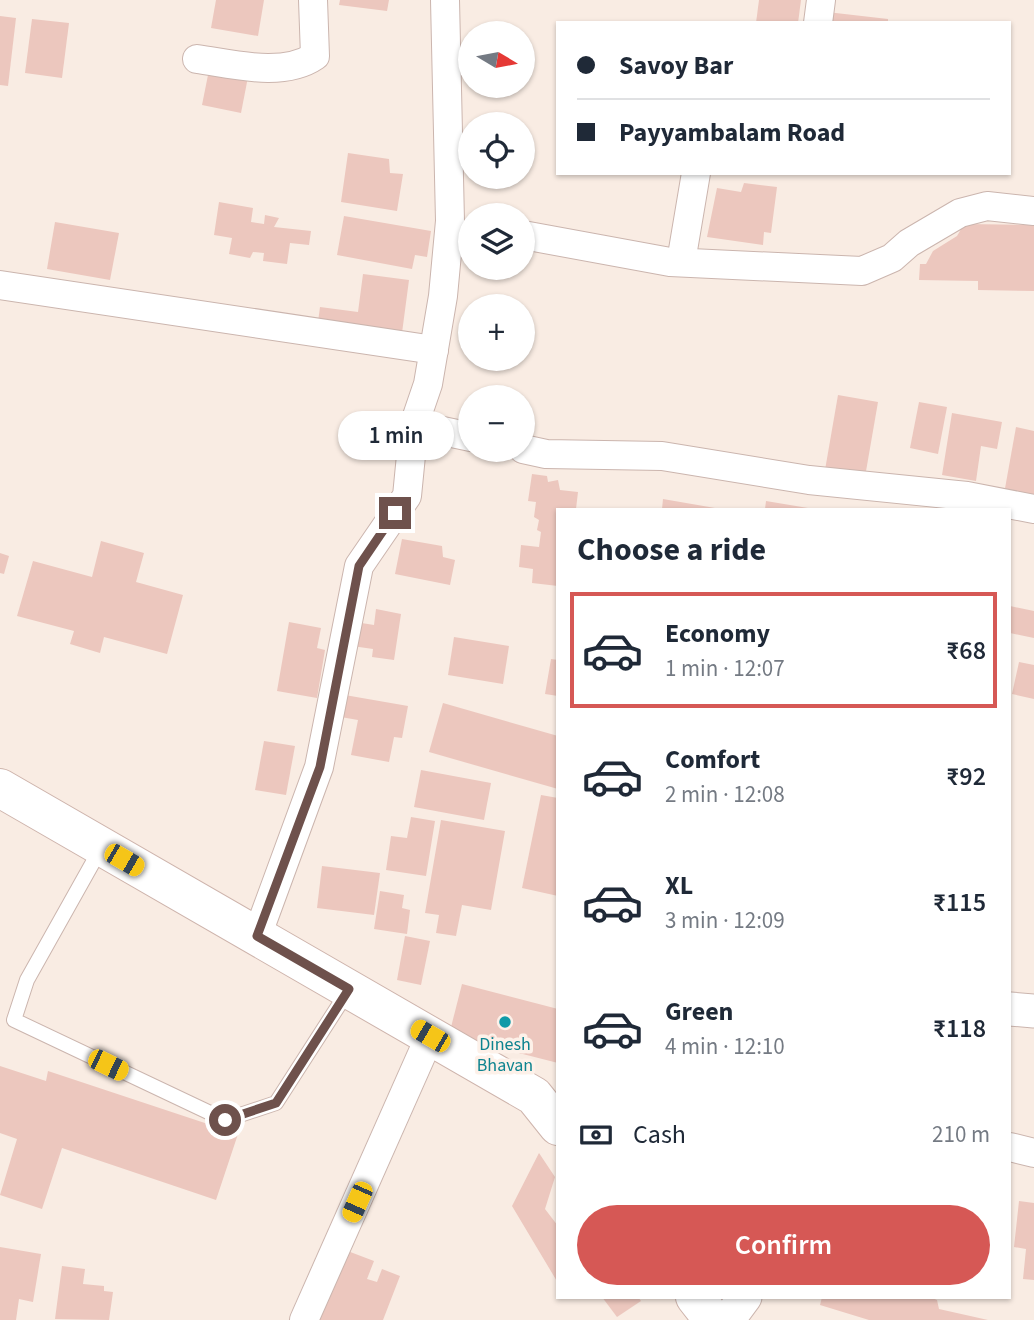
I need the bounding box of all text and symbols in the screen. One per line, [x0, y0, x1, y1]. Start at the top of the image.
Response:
north arrow [458, 21, 536, 98]
map controls [458, 21, 535, 462]
text: Savoy Bar [619, 47, 733, 84]
button: locate [458, 112, 535, 189]
text: Payyambalam Road [619, 114, 845, 151]
button: layers [458, 203, 535, 280]
button: + [458, 294, 535, 371]
button: − [458, 385, 535, 462]
callout: 1 min [337, 412, 453, 461]
text: 1 min [369, 419, 423, 452]
route end [379, 497, 411, 529]
text: Choose a ride [577, 527, 766, 573]
text: Economy [665, 615, 770, 652]
icon: car [581, 619, 644, 682]
text: ₹68 [946, 632, 986, 669]
text: 1 min · 12:07 [665, 652, 785, 685]
text: Comfort [665, 741, 760, 778]
icon: car [581, 745, 644, 808]
text: ₹92 [946, 758, 986, 795]
text: 2 min · 12:08 [665, 778, 785, 811]
car [101, 840, 148, 880]
text: XL [665, 867, 693, 904]
icon: car [581, 871, 644, 934]
text: ₹115 [933, 884, 986, 921]
text: 3 min · 12:09 [665, 904, 785, 937]
text: Green [665, 993, 733, 1030]
icon: car [581, 997, 644, 1060]
text: ₹118 [933, 1010, 986, 1047]
marker: Dinesh Bhavan [497, 1014, 513, 1030]
car [407, 1016, 454, 1056]
text: 4 min · 12:10 [665, 1030, 785, 1063]
place label: Dinesh Bhavan [477, 1032, 533, 1078]
car [85, 1046, 132, 1084]
route start [209, 1104, 241, 1136]
icon: cash [577, 1116, 615, 1154]
text: Cash [633, 1116, 686, 1153]
text: 210 m [932, 1118, 990, 1151]
car [339, 1179, 376, 1225]
button: Confirm [577, 1205, 990, 1285]

